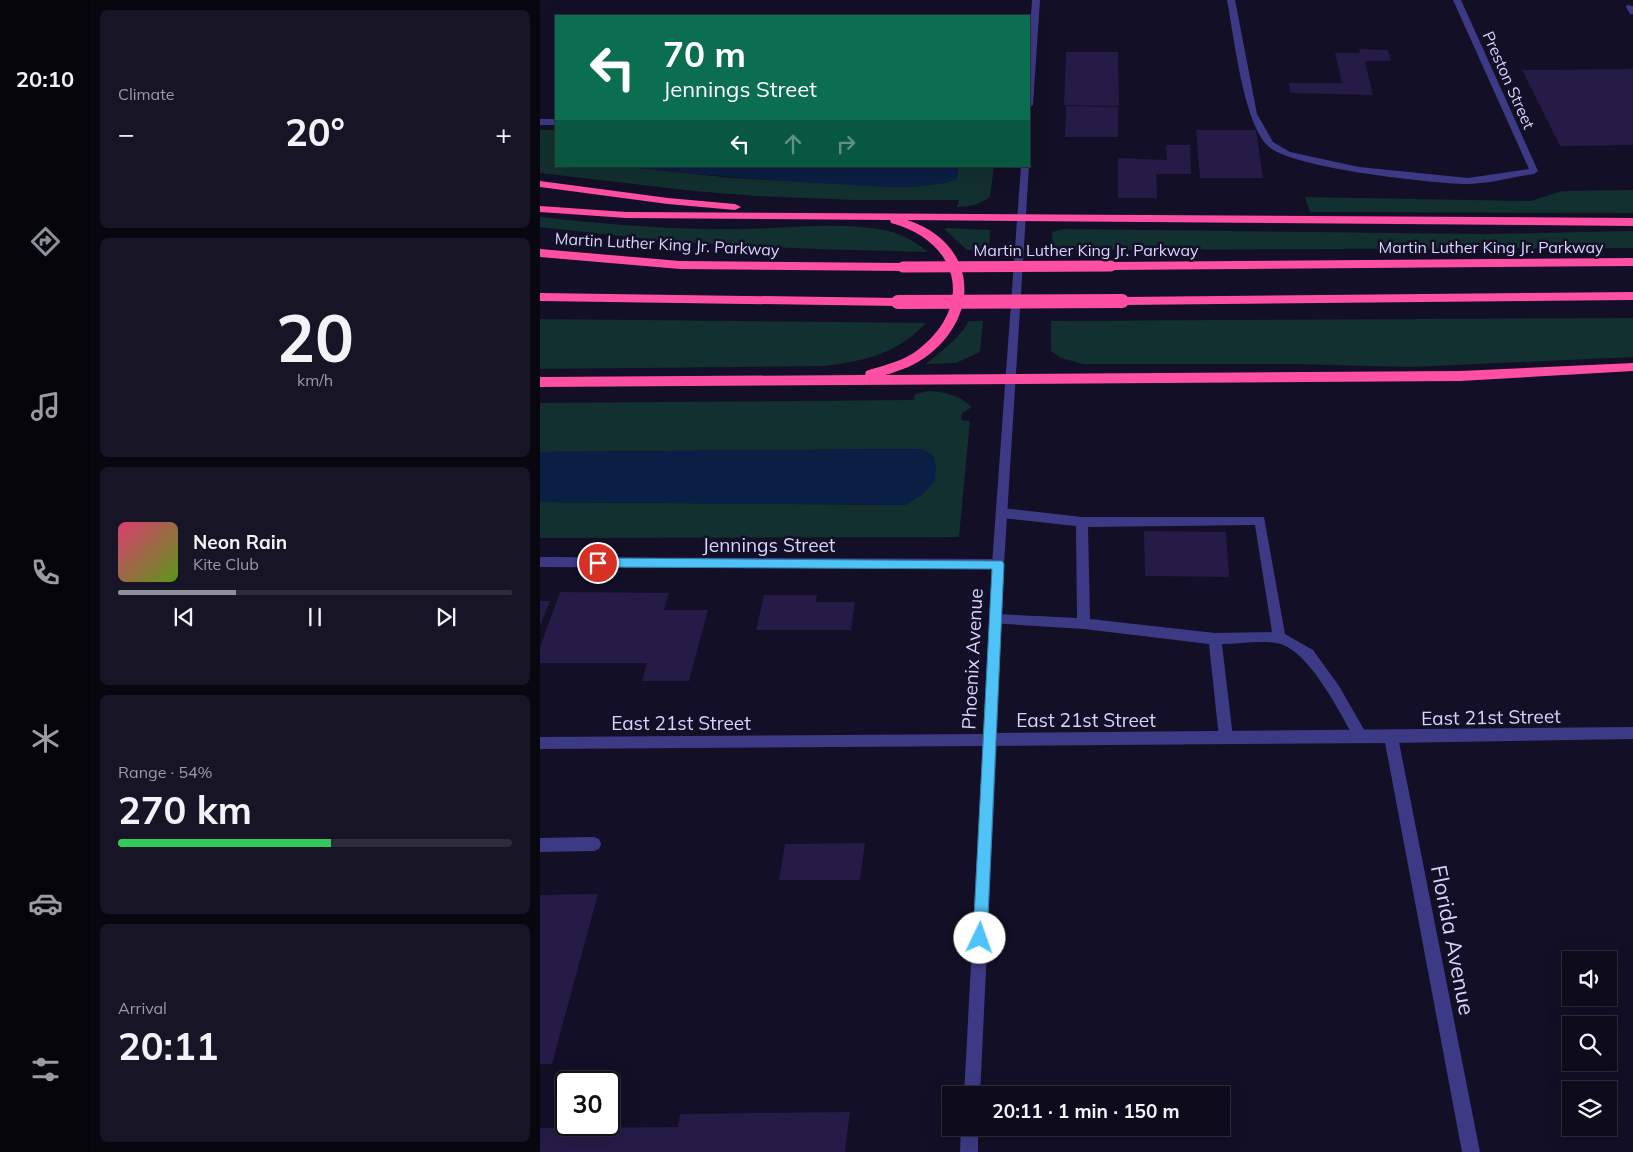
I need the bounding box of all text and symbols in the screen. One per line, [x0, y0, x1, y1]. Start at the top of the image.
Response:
street label: Preston Street [1479, 28, 1540, 132]
text: 70 m [663, 32, 746, 76]
icon: left [580, 35, 645, 100]
text: 20:10 [16, 65, 74, 93]
text: Jennings Street [663, 75, 817, 103]
text: Climate [118, 84, 174, 104]
text: 20° [285, 108, 345, 156]
text: − [118, 116, 135, 151]
text: + [495, 116, 512, 151]
icon: left [726, 130, 754, 158]
icon: ahead [779, 130, 807, 158]
icon: right [832, 130, 860, 158]
icon: directions [28, 224, 63, 259]
street label: Martin Luther King Jr. Parkway [554, 228, 780, 260]
street label: Martin Luther King Jr. Parkway [1379, 237, 1604, 257]
street label: Martin Luther King Jr. Parkway [974, 240, 1199, 260]
text: 20 [276, 297, 354, 378]
text: km/h [297, 370, 333, 390]
icon: music [28, 389, 63, 424]
text: Neon Rain [193, 530, 287, 554]
street label: Jennings Street [703, 533, 836, 557]
pin [577, 542, 619, 584]
icon: arrive [584, 549, 612, 577]
text: Kite Club [193, 554, 259, 574]
icon: phone [28, 555, 63, 590]
street label: Phoenix Avenue [956, 588, 988, 730]
icon: previous [170, 603, 198, 631]
icon: pause [301, 603, 329, 631]
icon: next [432, 603, 460, 631]
street label: East 21st Street [1421, 704, 1561, 730]
street label: East 21st Street [1016, 708, 1156, 732]
street label: East 21st Street [611, 711, 751, 735]
icon: climate [28, 721, 63, 756]
text: Range · 54% [118, 762, 213, 782]
text: 270 km [118, 786, 252, 834]
street label: Florida Avenue [1425, 863, 1481, 1017]
icon: car [28, 886, 63, 921]
position arrow [953, 911, 1005, 963]
map controls [1562, 951, 1617, 1136]
button: sound [1562, 951, 1617, 1006]
text: Arrival [118, 998, 167, 1018]
button: search [1562, 1016, 1617, 1071]
text: 20:11 [118, 1022, 219, 1070]
icon: filters [28, 1052, 63, 1087]
speed limit sign: 30 [555, 1071, 620, 1136]
button: layers [1562, 1081, 1617, 1136]
text: 20:11 · 1 min · 150 m [992, 1099, 1180, 1123]

